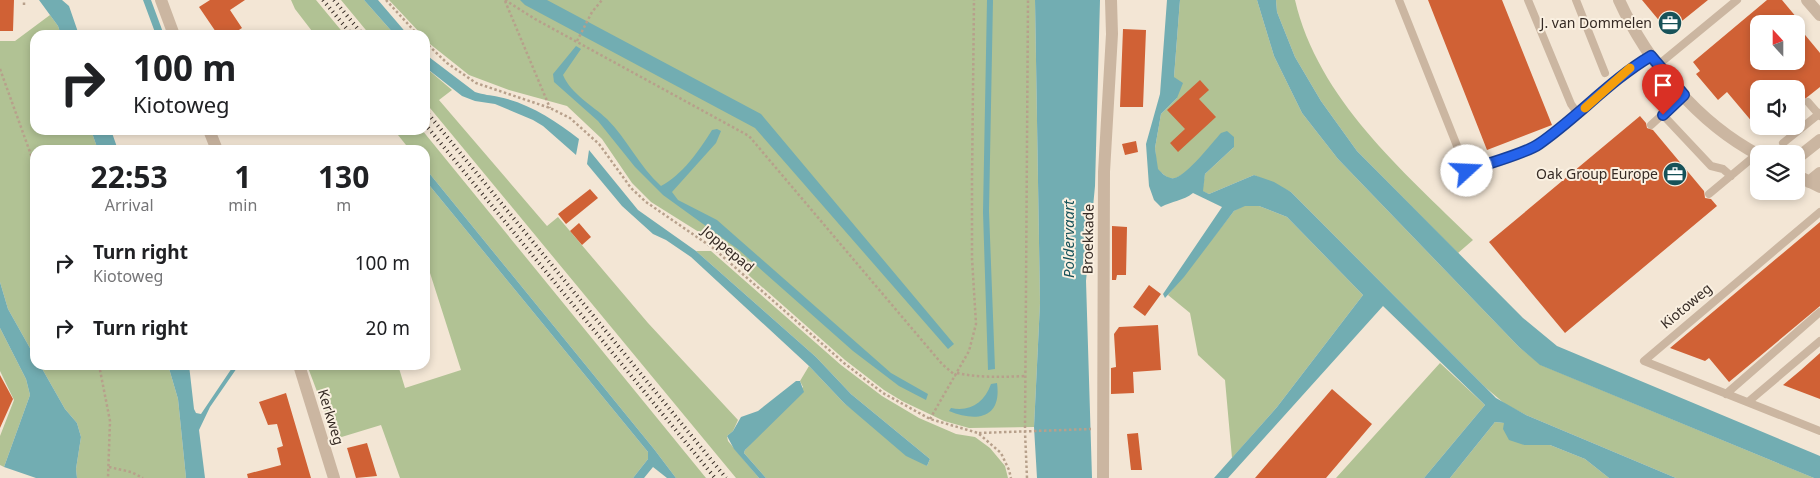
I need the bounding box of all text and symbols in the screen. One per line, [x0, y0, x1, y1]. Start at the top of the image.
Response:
office icon: J. van Dommelen [1657, 10, 1683, 36]
place label: J. van Dommelen [1539, 13, 1652, 32]
north arrow [1750, 15, 1805, 70]
map controls [1750, 15, 1805, 200]
text: 100 m [133, 44, 236, 91]
icon: right [50, 50, 115, 115]
pin [1642, 64, 1684, 115]
icon: arrive [1649, 71, 1677, 99]
button: sound [1750, 80, 1805, 135]
text: Kiotoweg [133, 89, 230, 119]
position arrow [1440, 144, 1492, 196]
button: layers [1750, 145, 1805, 200]
text: 22:53 [91, 156, 168, 197]
text: 1 [234, 156, 251, 197]
text: 130 [318, 156, 369, 197]
office icon: Oak Group Europe [1662, 161, 1688, 187]
place label: Oak Group Europe [1536, 164, 1658, 183]
text: Arrival [105, 194, 154, 216]
text: min [228, 194, 257, 216]
text: m [336, 194, 351, 216]
water label: Poldervaart [1058, 199, 1078, 278]
street label: Broekkade [1077, 204, 1098, 274]
street label: Joppepad [697, 220, 758, 276]
text: Turn right [93, 239, 188, 265]
icon: right [50, 249, 78, 277]
text: 100 m [355, 250, 410, 276]
text: Kiotoweg [93, 265, 163, 287]
street label: Kiotoweg [1656, 279, 1715, 333]
icon: right [50, 314, 78, 342]
text: Turn right [93, 315, 188, 341]
text: 20 m [366, 315, 410, 341]
street label: Kerkweg [314, 387, 349, 447]

